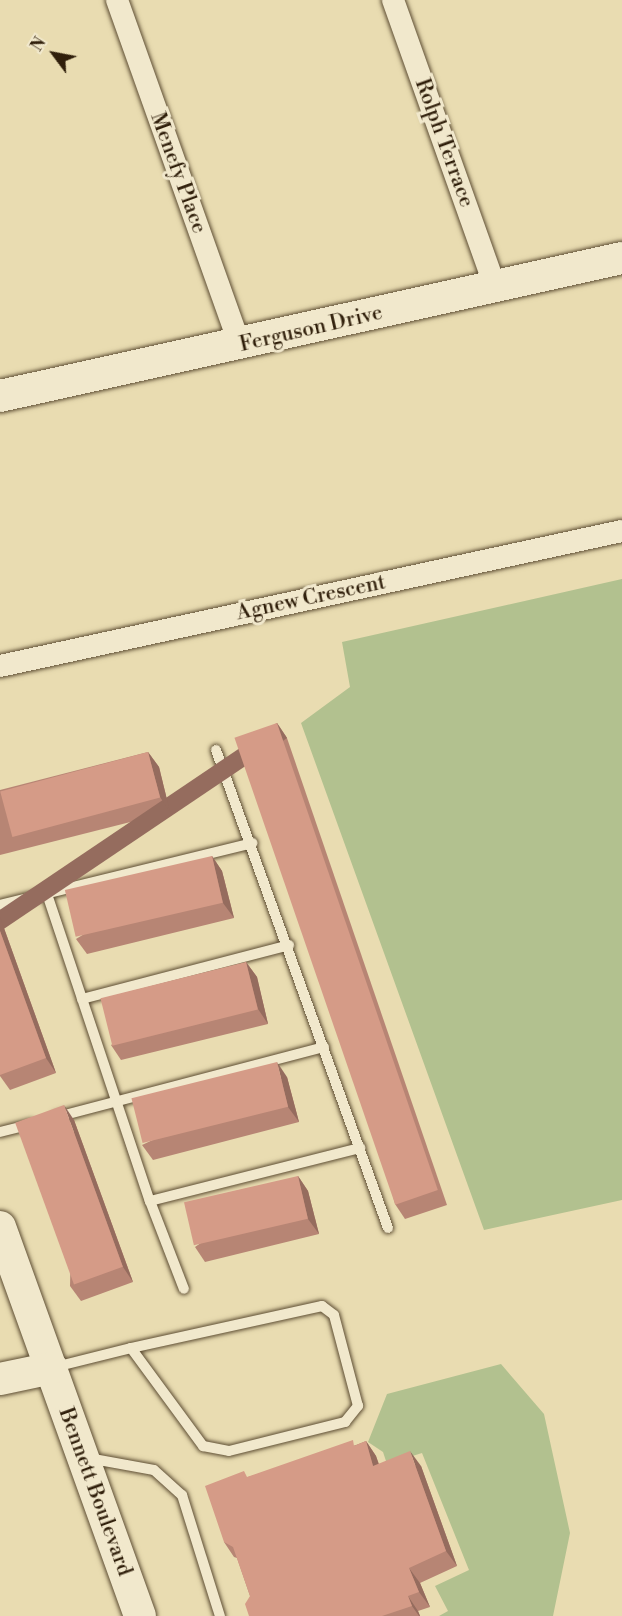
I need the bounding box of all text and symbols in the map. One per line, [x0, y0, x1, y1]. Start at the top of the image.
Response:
north arrow [24, 24, 84, 84]
text: N [27, 34, 51, 55]
street label: Rolph Terrace [409, 75, 479, 211]
street label: Menefy Place [144, 109, 212, 237]
street label: Ferguson Drive [237, 300, 385, 358]
street label: Agnew Crescent [234, 570, 388, 626]
street label: Bennett Boulevard [53, 1404, 137, 1580]

